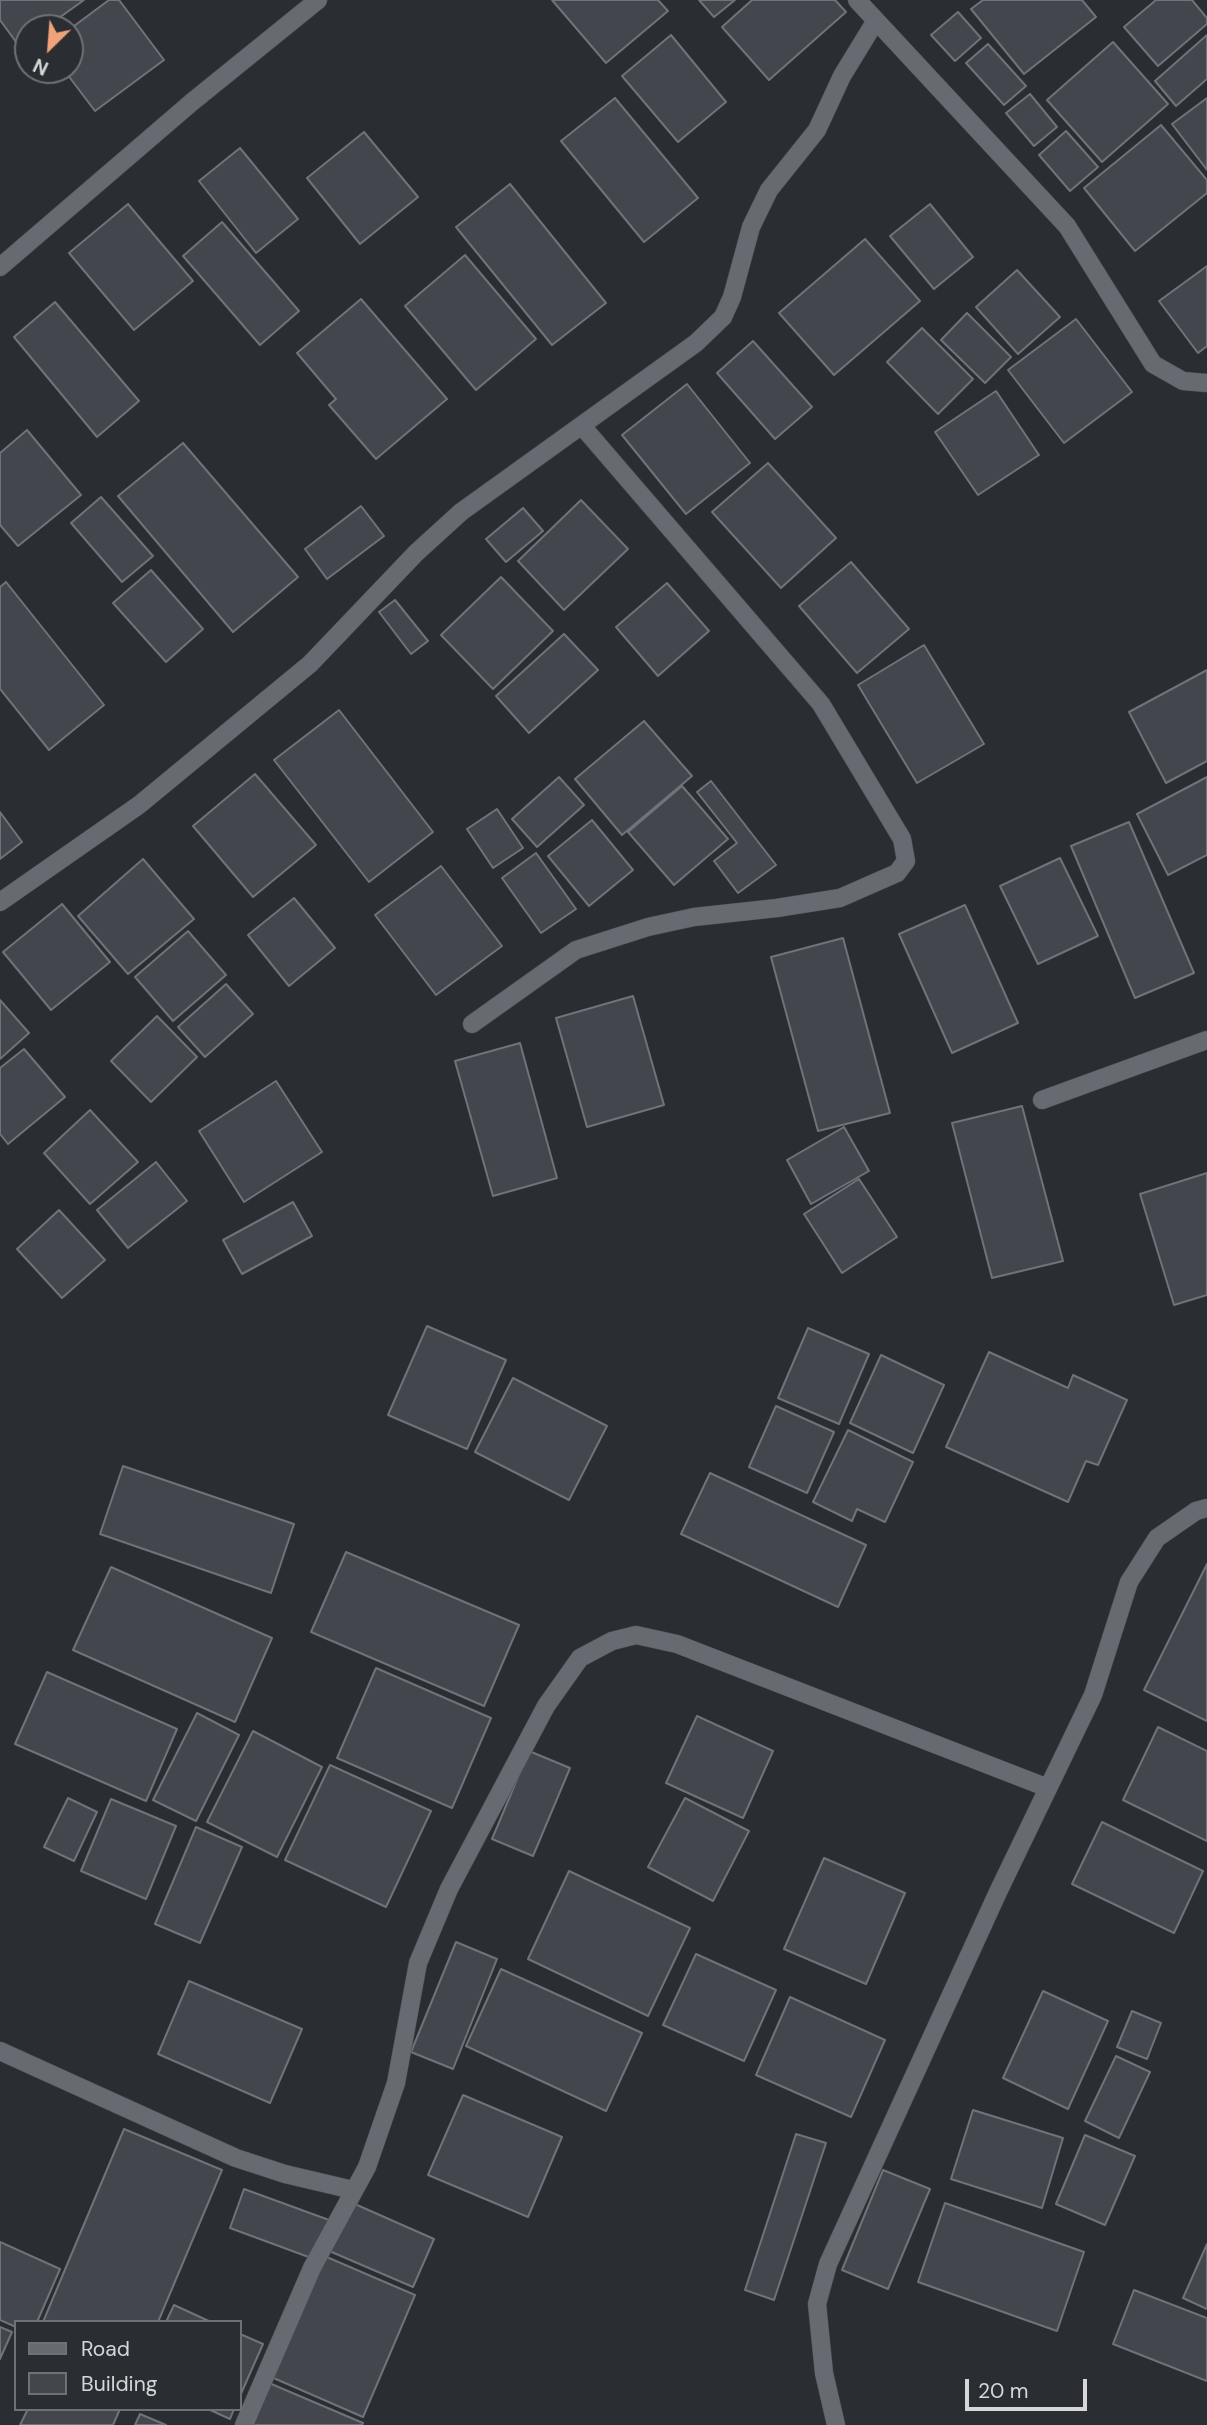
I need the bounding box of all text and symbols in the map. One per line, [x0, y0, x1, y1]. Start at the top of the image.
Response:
north arrow [14, 14, 84, 84]
text: N [29, 52, 52, 81]
legend [14, 2320, 242, 2411]
text: Road [81, 2335, 130, 2363]
scale bar [969, 2366, 1092, 2410]
text: Building [81, 2370, 157, 2398]
text: 20 m [978, 2377, 1029, 2405]

